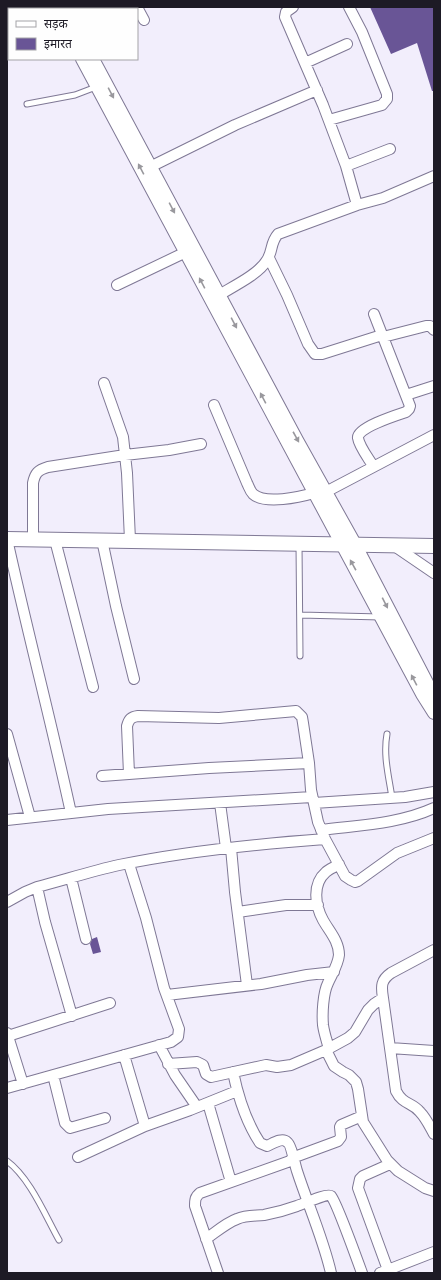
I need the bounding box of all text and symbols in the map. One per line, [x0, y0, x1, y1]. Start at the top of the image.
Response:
legend [8, 8, 138, 60]
text: सड़क [44, 16, 69, 32]
text: इमारत [44, 36, 73, 52]
one-way arrow [108, 88, 115, 99]
one-way arrow [138, 163, 144, 174]
one-way arrow [169, 202, 176, 214]
one-way arrow [199, 277, 206, 289]
one-way arrow [231, 317, 237, 329]
one-way arrow [260, 392, 267, 404]
one-way arrow [292, 431, 299, 443]
one-way arrow [350, 559, 356, 571]
one-way arrow [382, 598, 389, 609]
one-way arrow [411, 674, 418, 685]

